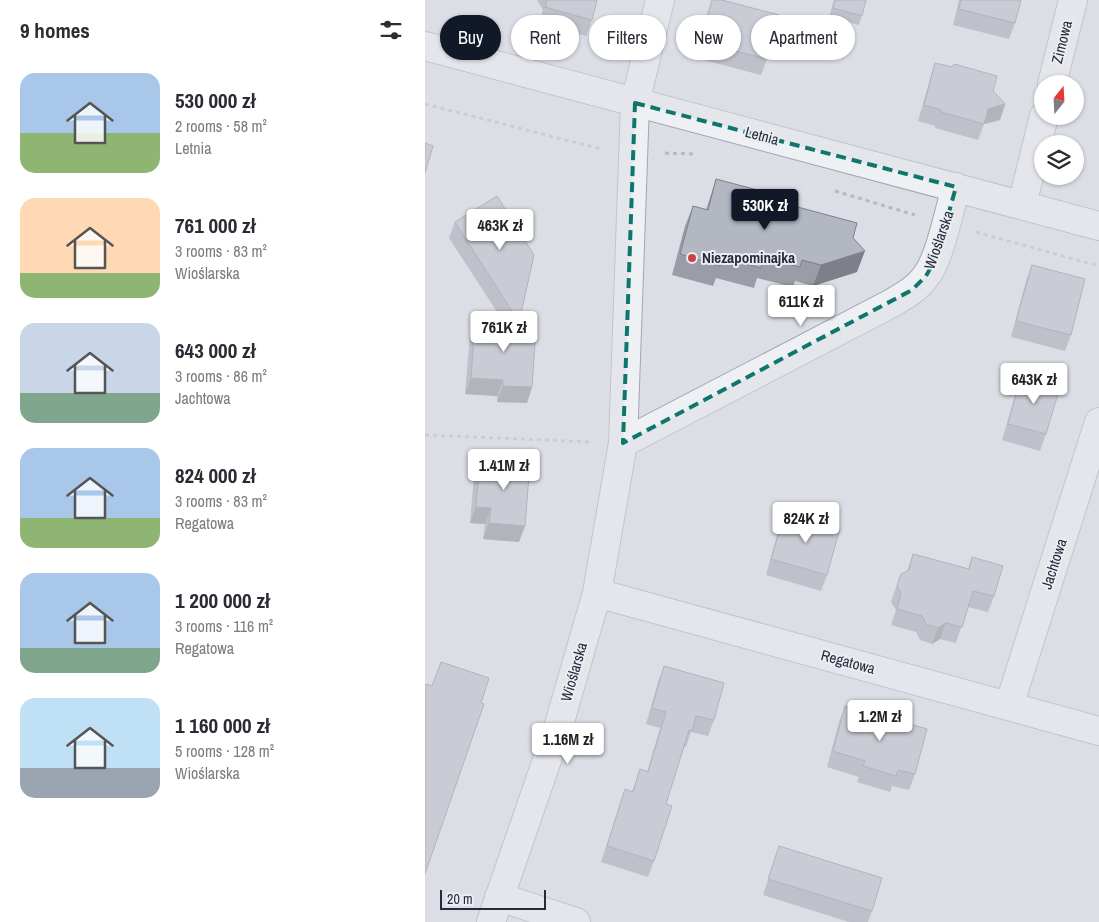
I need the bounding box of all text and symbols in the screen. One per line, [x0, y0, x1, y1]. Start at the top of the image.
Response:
chip: Buy [440, 15, 501, 60]
chip: Rent [511, 15, 579, 60]
chip: Filters [589, 15, 666, 60]
chip: New [676, 15, 741, 60]
chip: Apartment [751, 15, 855, 60]
text: 9 homes [20, 16, 90, 45]
icon: filters [377, 16, 405, 44]
street label: Zimowa [1046, 18, 1077, 66]
north arrow [1034, 75, 1084, 125]
map controls [1034, 75, 1084, 185]
text: 530 000 zł [175, 86, 255, 115]
icon: home [60, 93, 120, 153]
text: 2 rooms · 58 m² [175, 115, 267, 137]
street label: Letnia [743, 121, 782, 150]
button: layers [1034, 135, 1084, 185]
text: Letnia [175, 137, 211, 159]
pin: 530K zł [719, 188, 811, 231]
text: 530K zł [742, 194, 788, 216]
pin: 463K zł [454, 208, 546, 251]
street label: Wioślarska [919, 208, 958, 272]
text: 761 000 zł [175, 211, 255, 240]
text: 463K zł [477, 214, 523, 236]
icon: home [60, 218, 120, 278]
text: 3 rooms · 83 m² [175, 240, 267, 262]
place label: Niezapominajka [702, 247, 795, 268]
marker: Niezapominajka [686, 252, 698, 264]
text: Wioślarska [175, 262, 240, 284]
pin: 611K zł [755, 284, 847, 327]
text: 611K zł [779, 290, 823, 312]
pin: 761K zł [458, 310, 550, 353]
text: 761K zł [481, 316, 527, 338]
text: 643 000 zł [175, 336, 255, 365]
icon: home [60, 343, 120, 403]
pin: 643K zł [988, 362, 1080, 405]
text: 3 rooms · 86 m² [175, 365, 267, 387]
text: 643K zł [1011, 368, 1057, 390]
text: Jachtowa [175, 387, 230, 409]
pin: 1.41M zł [452, 448, 556, 491]
text: 1.41M zł [479, 454, 529, 476]
text: 824 000 zł [175, 461, 255, 490]
icon: home [60, 468, 120, 528]
text: 3 rooms · 83 m² [175, 490, 267, 512]
pin: 824K zł [760, 502, 852, 544]
text: 824K zł [783, 507, 829, 529]
text: Regatowa [175, 512, 234, 534]
street label: Jachtowa [1036, 536, 1072, 592]
text: 1 200 000 zł [175, 586, 270, 615]
icon: home [60, 593, 120, 653]
text: 3 rooms · 116 m² [175, 615, 273, 637]
text: Regatowa [175, 637, 234, 659]
street label: Wioślarska [555, 640, 592, 704]
street label: Regatowa [819, 644, 878, 679]
pin: 1.2M zł [834, 700, 926, 742]
text: 1.2M zł [858, 705, 902, 727]
text: 1 160 000 zł [175, 711, 270, 740]
icon: home [60, 718, 120, 778]
pin: 1.16M zł [516, 722, 620, 765]
text: 1.16M zł [543, 728, 593, 750]
text: 5 rooms · 128 m² [175, 740, 274, 762]
text: Wioślarska [175, 762, 240, 784]
scale bar [440, 887, 546, 910]
text: 20 m [447, 890, 473, 908]

